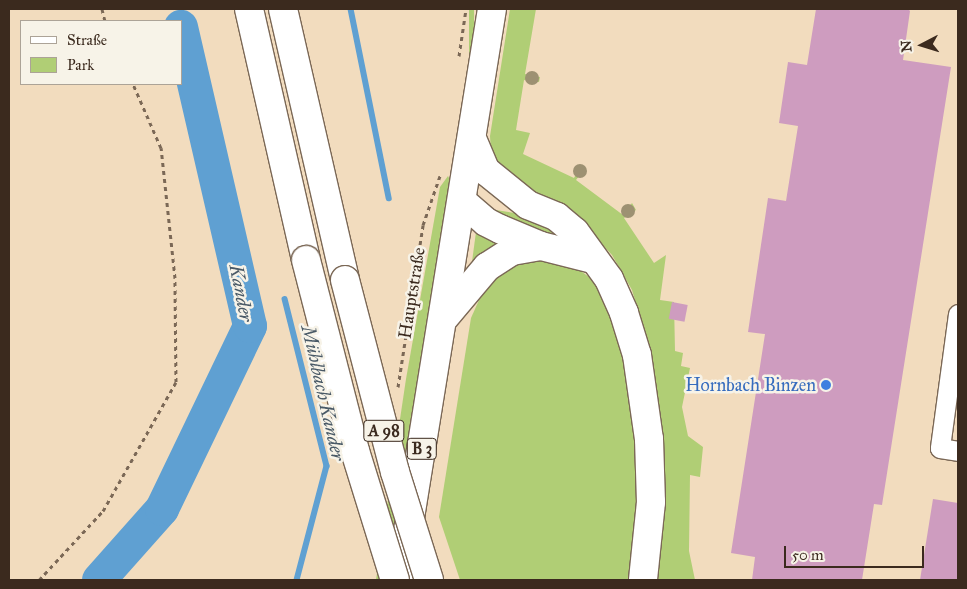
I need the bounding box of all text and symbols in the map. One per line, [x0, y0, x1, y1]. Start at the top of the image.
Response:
legend [20, 20, 182, 85]
north arrow [897, 20, 947, 70]
text: Straße [67, 31, 107, 49]
text: N [898, 40, 916, 53]
text: Park [67, 56, 94, 74]
street label: Hauptstraße [394, 246, 430, 340]
water label: Kander [224, 262, 258, 324]
water label: Mühlbach Kander [296, 323, 350, 463]
place label: Hornbach Binzen [685, 374, 816, 396]
marker: Hornbach Binzen [820, 379, 832, 391]
road number: A 98 [363, 418, 405, 444]
road number: B 3 [406, 436, 438, 462]
scale bar [787, 536, 927, 568]
text: 50 m [792, 546, 824, 564]

